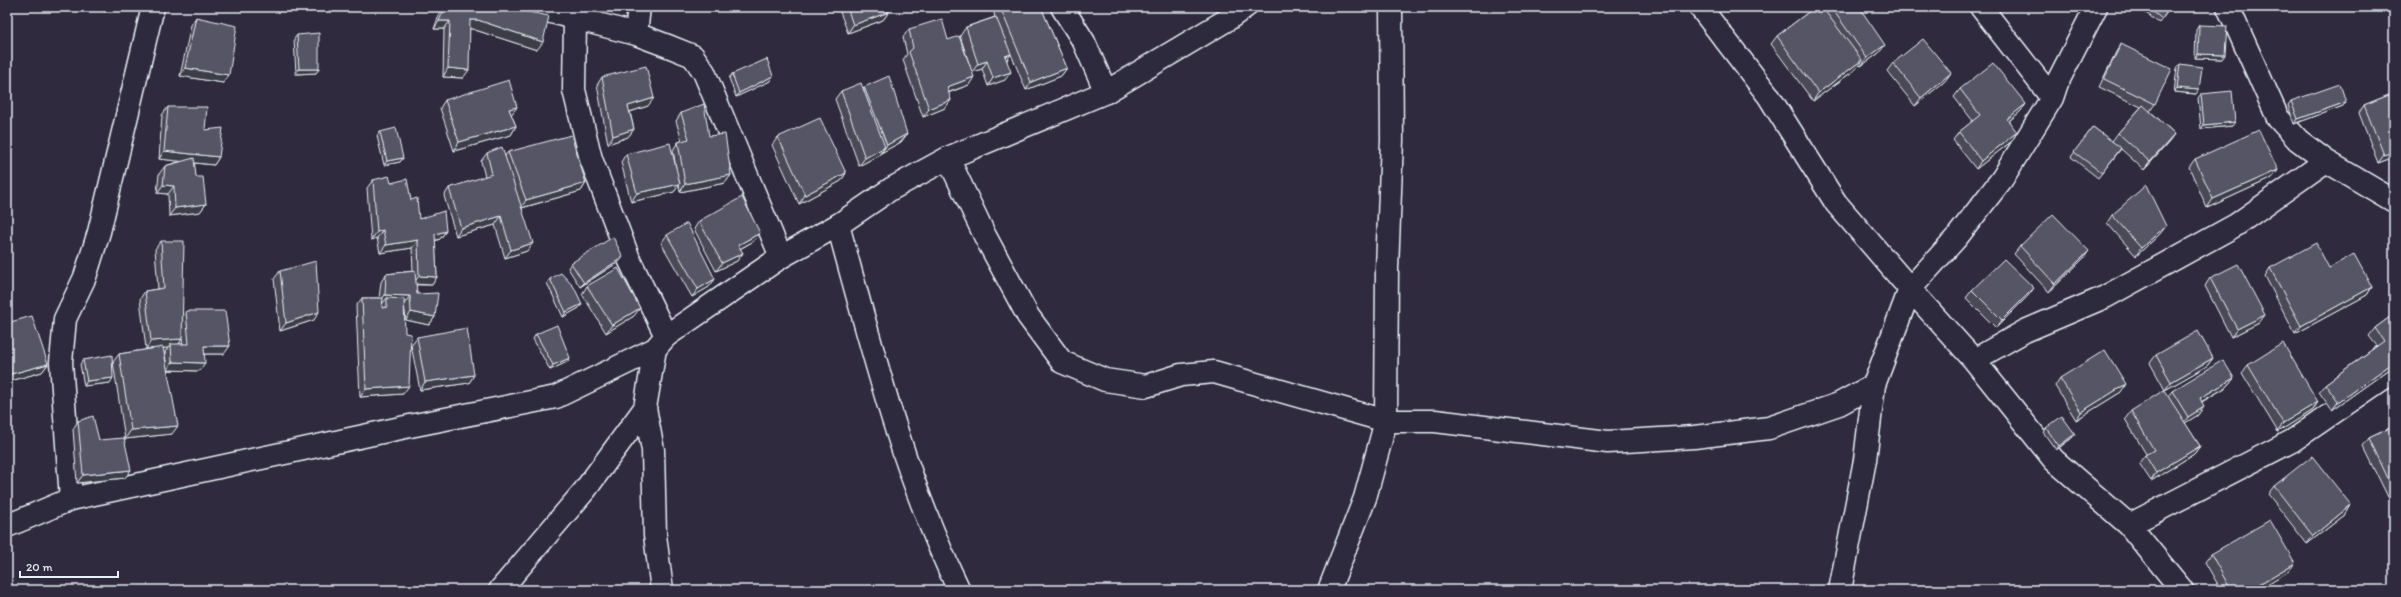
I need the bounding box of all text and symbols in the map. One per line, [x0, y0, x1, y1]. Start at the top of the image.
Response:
scale bar [20, 553, 118, 579]
text: 20 m [26, 560, 53, 574]

